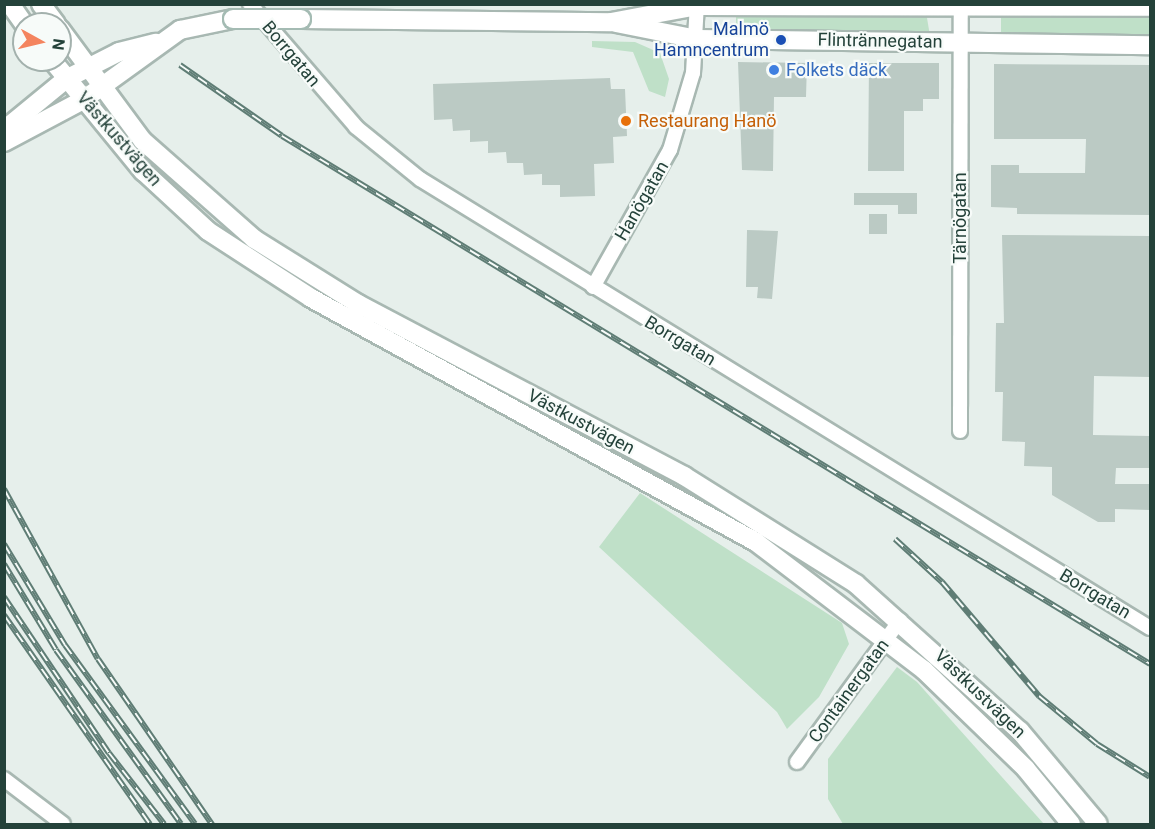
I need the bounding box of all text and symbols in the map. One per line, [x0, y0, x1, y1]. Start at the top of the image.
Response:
north arrow [12, 12, 72, 72]
street label: Borrgatan [257, 17, 325, 91]
place label: Malmö Hamncentrum [654, 19, 769, 62]
street label: Flintrännegatan [817, 29, 943, 53]
marker: Malmö Hamncentrum [774, 33, 788, 47]
text: N [48, 37, 69, 51]
place label: Folkets däck [786, 59, 887, 81]
marker: Folkets däck [767, 63, 781, 77]
street label: Västkustvägen [72, 87, 166, 191]
place label: Restaurang Hanö [638, 110, 776, 132]
marker: Restaurang Hanö [619, 114, 633, 128]
street label: Hanögatan [611, 157, 673, 245]
street label: Tärnögatan [949, 172, 971, 264]
street label: Borrgatan [641, 311, 719, 371]
street label: Västkustvägen [524, 385, 638, 459]
street label: Borrgatan [1056, 564, 1134, 624]
street label: Containergatan [804, 635, 894, 747]
street label: Västkustvägen [930, 645, 1030, 743]

